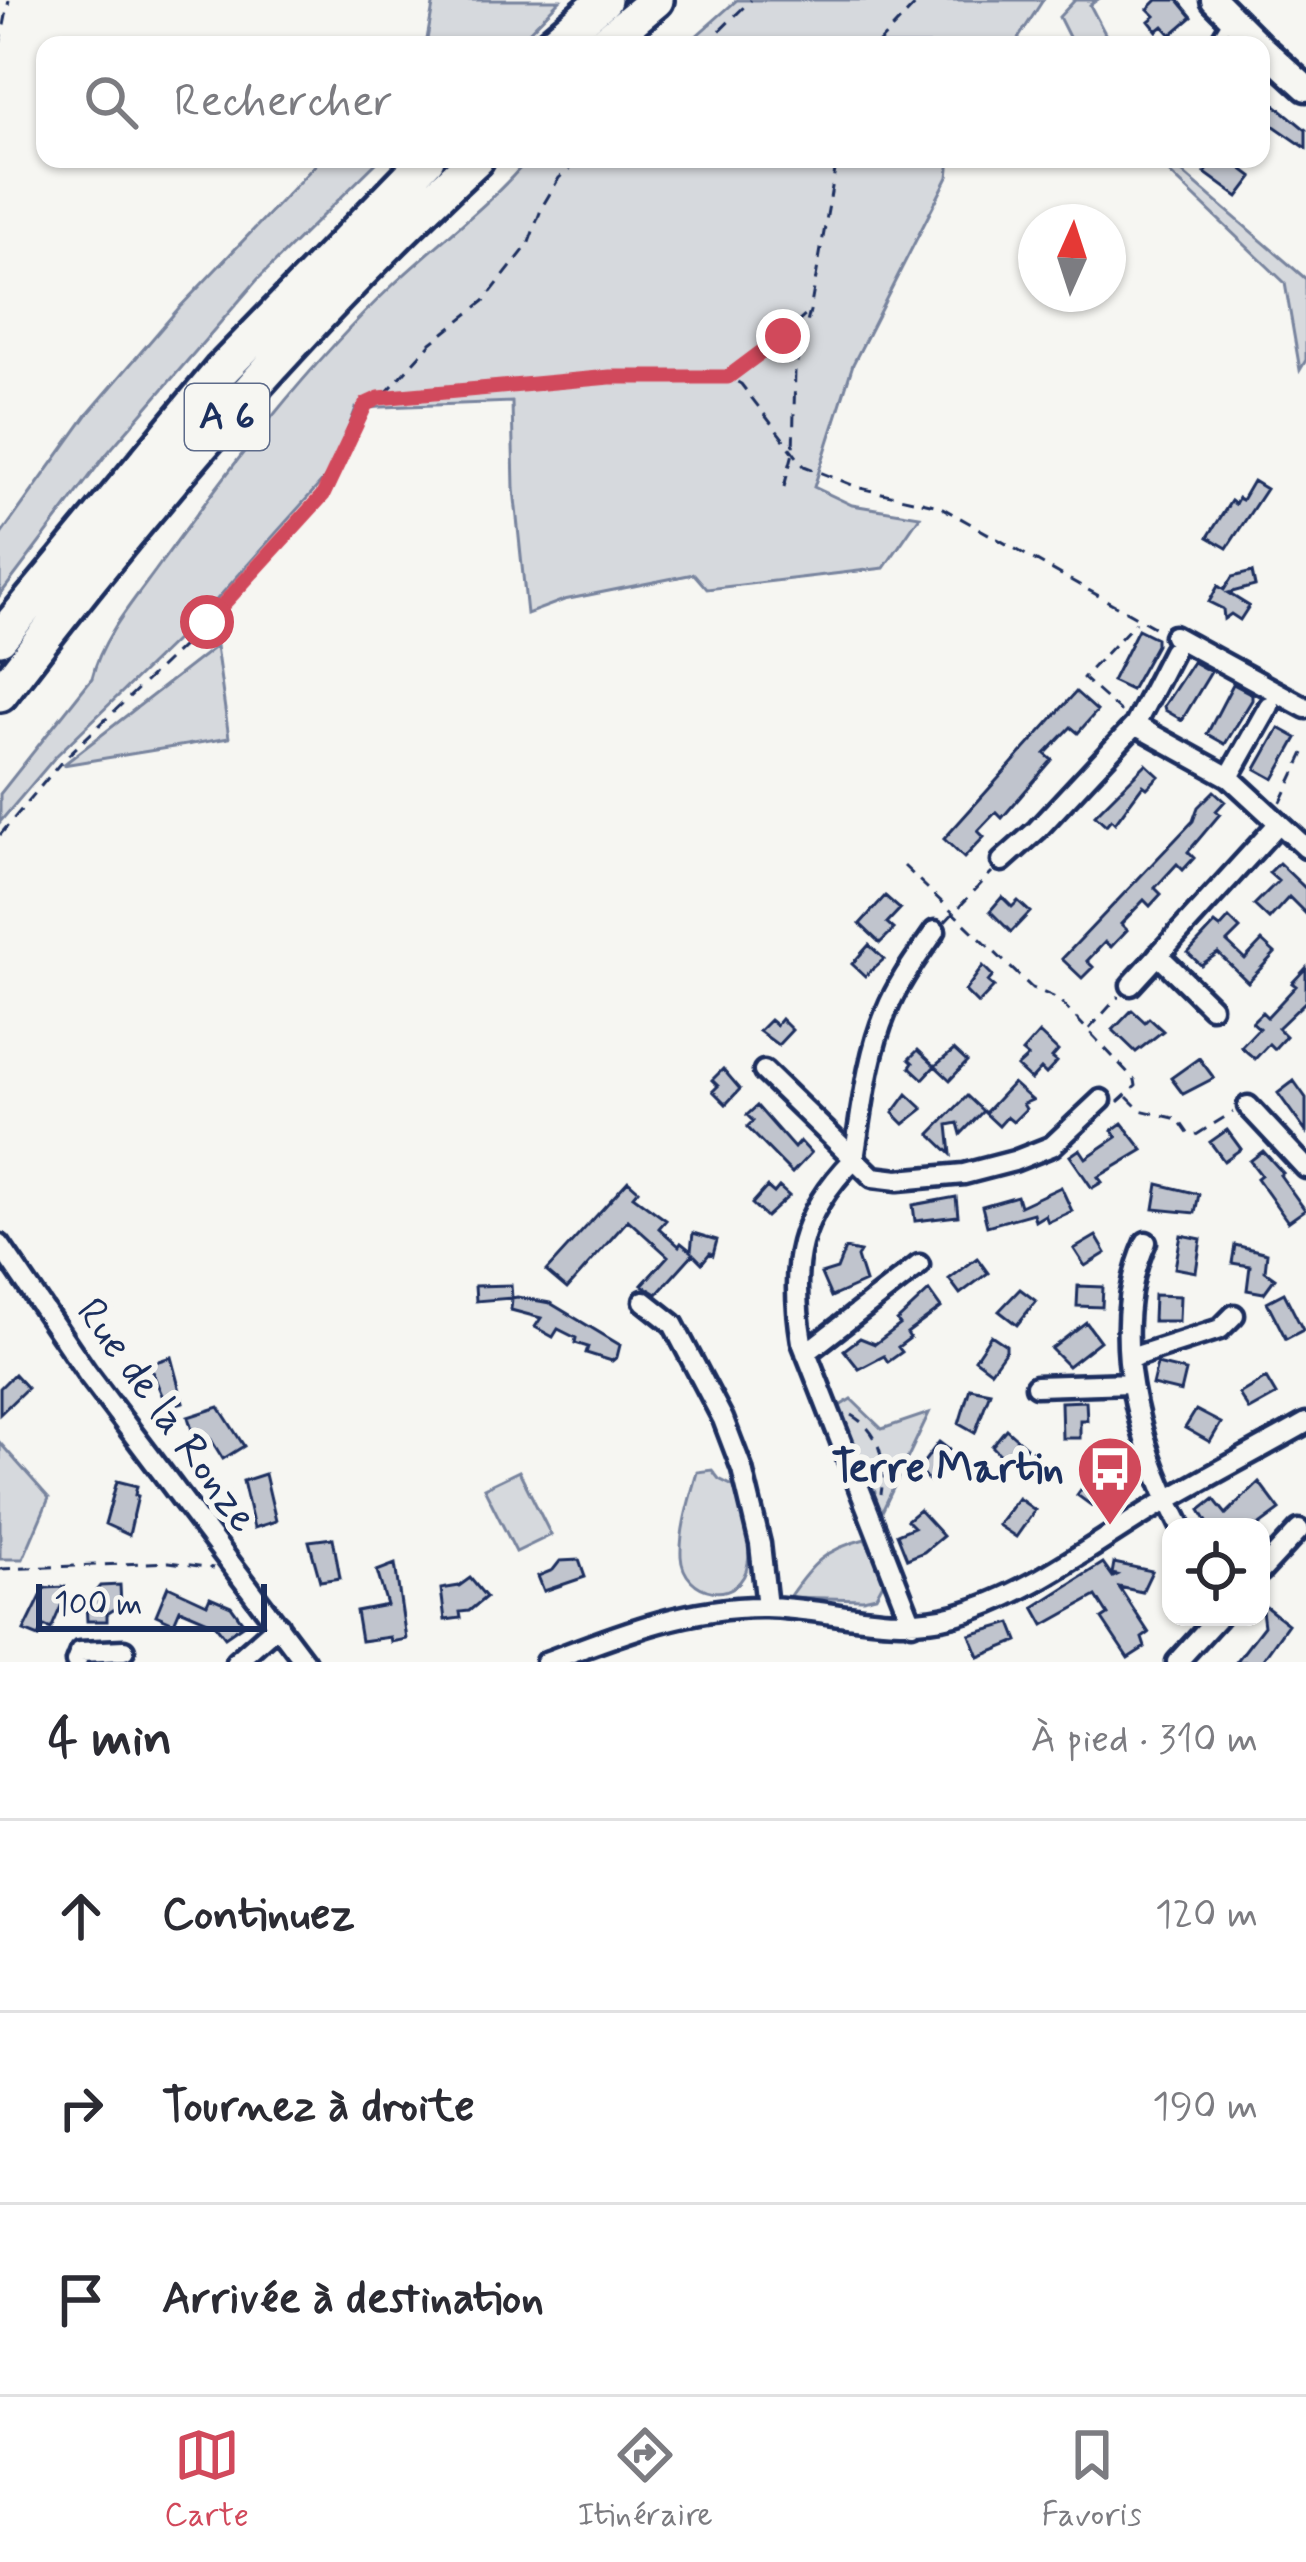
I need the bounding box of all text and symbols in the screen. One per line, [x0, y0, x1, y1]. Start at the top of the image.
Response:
search box [36, 36, 1270, 168]
icon: search [78, 69, 144, 135]
text: Rechercher [174, 73, 393, 132]
north arrow [1018, 204, 1126, 312]
route end [756, 309, 810, 363]
road number: A 6 [185, 384, 269, 450]
route start [180, 595, 234, 649]
street label: Rue de la Ronze [62, 1288, 270, 1544]
bus stop icon: Terre Martin [1075, 1434, 1145, 1528]
place label: Terre Martin [832, 1442, 1064, 1497]
map controls [1162, 1518, 1270, 1626]
button: locate [1162, 1518, 1270, 1626]
scale bar [36, 1578, 267, 1631]
text: 100 m [54, 1583, 143, 1627]
text: 4 min [48, 1707, 172, 1773]
text: À pied · 310 m [1031, 1715, 1258, 1766]
icon: ahead [48, 1883, 114, 1949]
text: Continuez [162, 1886, 355, 1945]
text: 120 m [1155, 1890, 1258, 1941]
icon: right [48, 2075, 114, 2141]
text: Tournez à droite [162, 2078, 475, 2137]
text: 190 m [1152, 2082, 1258, 2133]
icon: arrive [48, 2267, 114, 2333]
text: Arrivée à destination [162, 2270, 544, 2329]
tab: Carte [164, 2422, 249, 2538]
tab: Itinéraire [577, 2422, 713, 2538]
tab: Favoris [1042, 2422, 1142, 2538]

